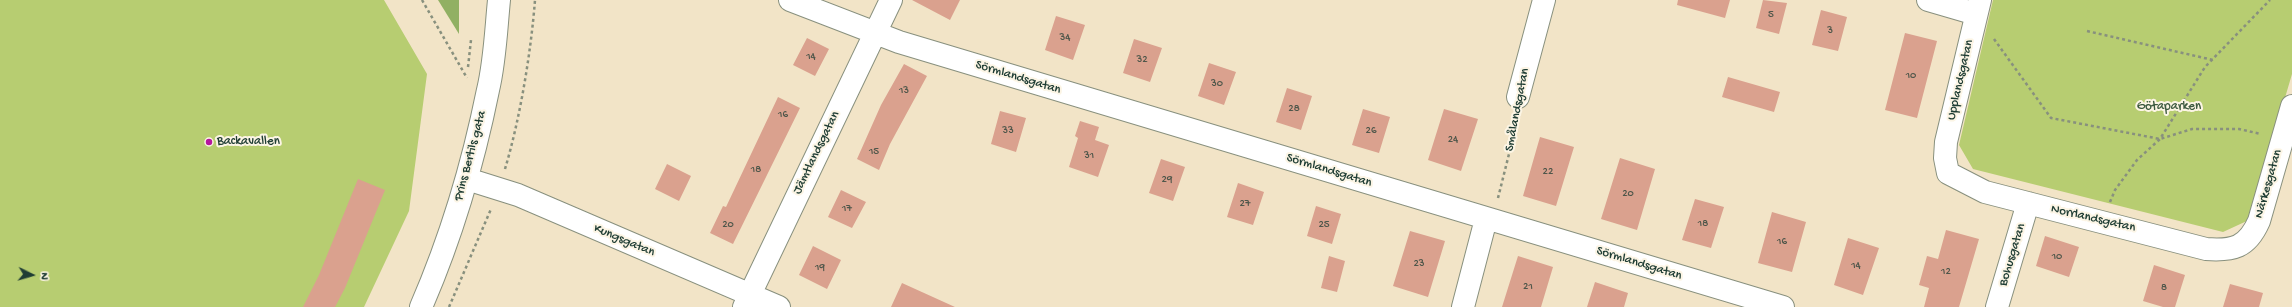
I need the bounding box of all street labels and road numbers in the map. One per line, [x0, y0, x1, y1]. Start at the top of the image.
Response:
street label: Upplandsgatan [1944, 38, 1978, 122]
street label: Sörmlandsgatan [973, 58, 1063, 98]
street label: Smålandsgatan [1502, 67, 1534, 153]
street label: Prins Bertils gata [451, 109, 491, 203]
street label: Jämtlandsgatan [790, 109, 844, 197]
street label: Närkesgatan [2252, 148, 2286, 220]
street label: Sörmlandsgatan [1284, 151, 1374, 191]
street label: Norrlandsgatan [2049, 202, 2137, 236]
street label: Kungsgatan [591, 221, 657, 261]
street label: Bohusgatan [1996, 222, 2030, 288]
street label: Sörmlandsgatan [1594, 244, 1684, 284]

